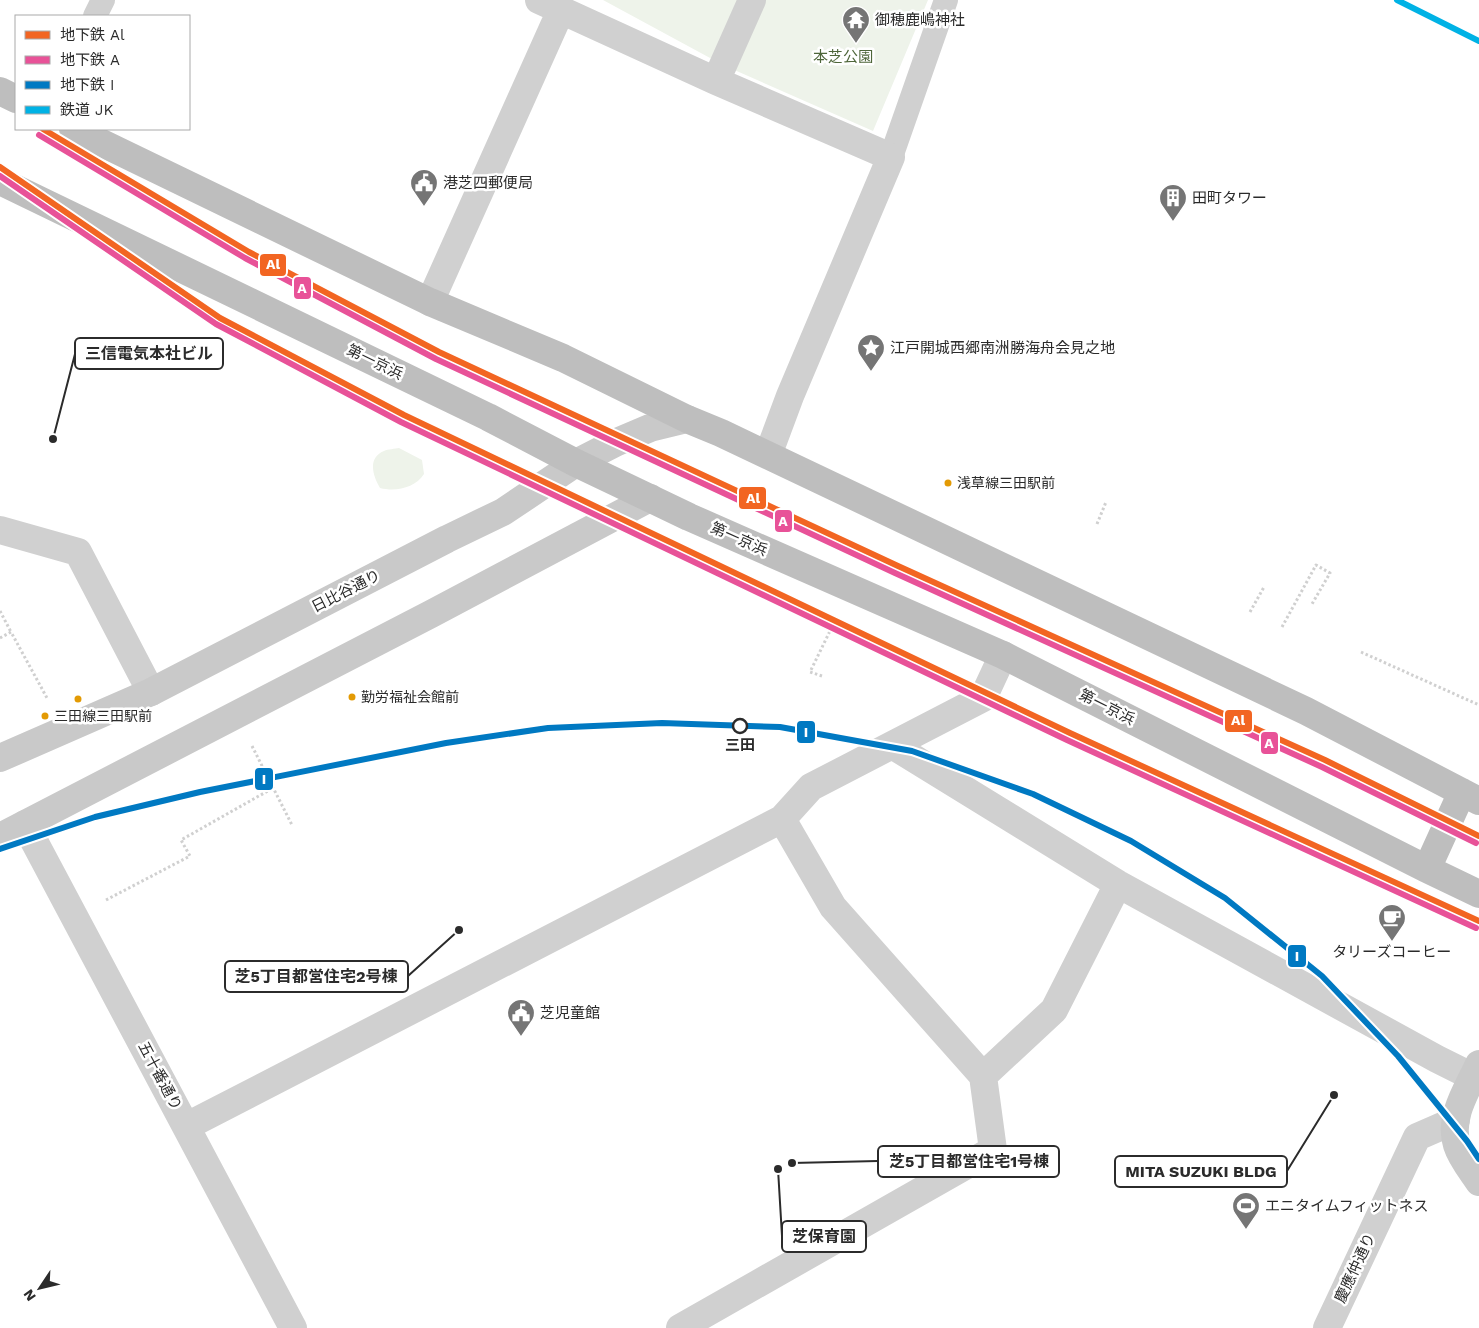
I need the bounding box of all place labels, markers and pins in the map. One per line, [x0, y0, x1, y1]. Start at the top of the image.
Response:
temple icon: 御穂鹿嶋神社 [841, 5, 871, 44]
place label: 御穂鹿嶋神社 [875, 11, 965, 29]
public building icon: 港芝四郵便局 [409, 168, 439, 207]
place label: 港芝四郵便局 [443, 174, 533, 192]
building icon: 田町タワー [1158, 183, 1188, 222]
place label: 田町タワー [1192, 189, 1267, 207]
place icon: 江戸開城西郷南洲勝海舟会見之地 [856, 333, 886, 372]
callout: 三信電気本社ビル [75, 338, 223, 369]
place label: 江戸開城西郷南洲勝海舟会見之地 [890, 339, 1115, 357]
place label: 浅草線三田駅前 [957, 475, 1055, 491]
marker: 浅草線三田駅前 [943, 478, 953, 488]
place label: 勤労福祉会館前 [361, 689, 459, 705]
marker: 勤労福祉会館前 [347, 692, 357, 702]
unlabelled marker [73, 694, 83, 704]
place label: 三田線三田駅前 [54, 708, 152, 724]
marker: 三田線三田駅前 [40, 711, 50, 721]
marker: 三田 [732, 718, 748, 734]
place label: 三田 [725, 736, 755, 754]
cafe icon: タリーズコーヒー [1377, 903, 1407, 942]
place label: タリーズコーヒー [1332, 943, 1452, 961]
callout: 芝5丁目都営住宅2号棟 [225, 961, 408, 992]
public building icon: 芝児童館 [506, 998, 536, 1037]
place label: 芝児童館 [540, 1004, 600, 1022]
callout: 芝5丁目都営住宅1号棟 [878, 1146, 1059, 1177]
callout: MITA SUZUKI BLDG [1115, 1156, 1287, 1187]
sports icon: エニタイムフィットネス [1231, 1191, 1261, 1230]
place label: エニタイムフィットネス [1265, 1197, 1429, 1215]
callout: 芝保育園 [782, 1221, 866, 1252]

